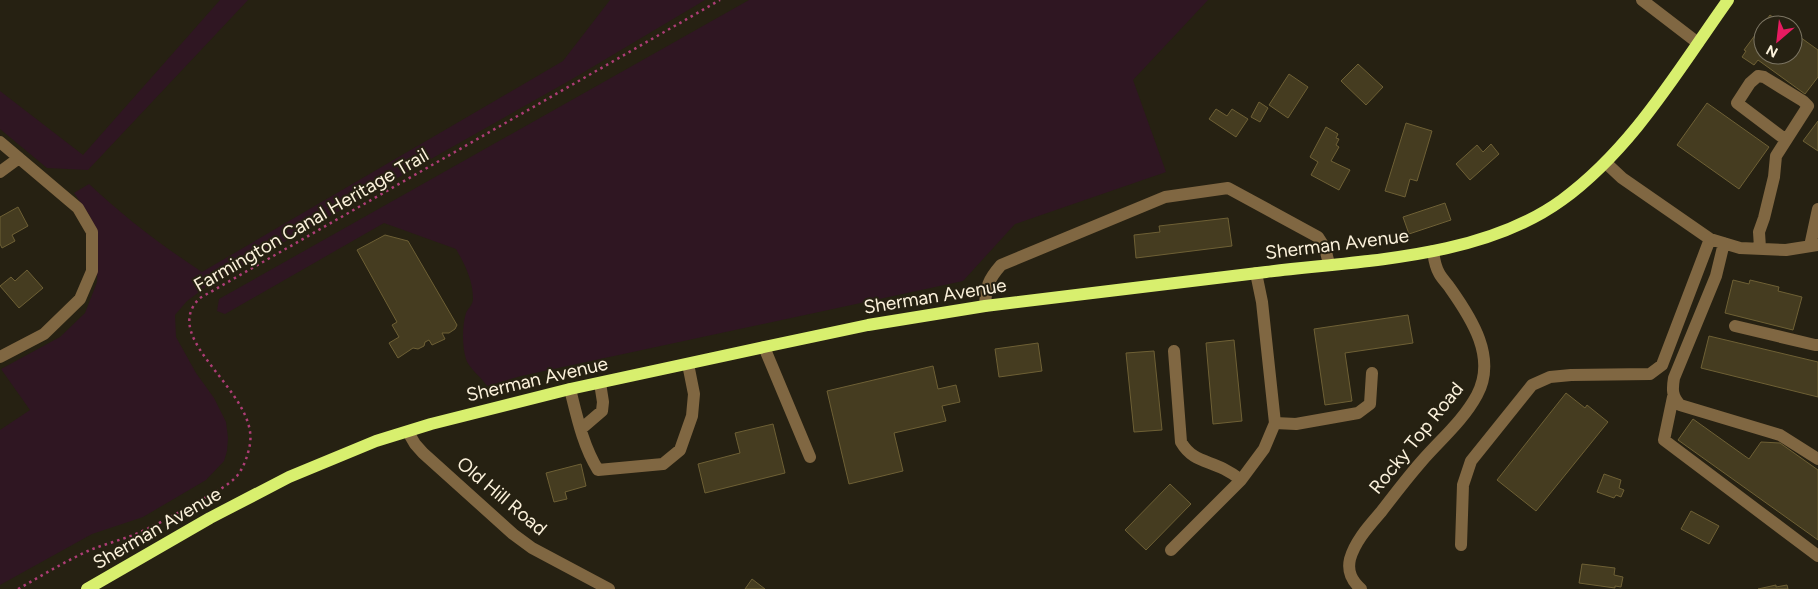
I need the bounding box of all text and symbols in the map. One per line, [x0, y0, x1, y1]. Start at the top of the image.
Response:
north arrow [1753, 15, 1803, 65]
text: N [1763, 41, 1781, 61]
street label: Farmington Canal Heritage Trail [189, 143, 433, 297]
street label: Sherman Avenue [1264, 224, 1410, 264]
street label: Sherman Avenue [862, 273, 1008, 319]
street label: Sherman Avenue [464, 352, 610, 406]
street label: Rocky Top Road [1364, 377, 1468, 499]
street label: Old Hill Road [452, 452, 552, 540]
street label: Sherman Avenue [89, 482, 225, 574]

